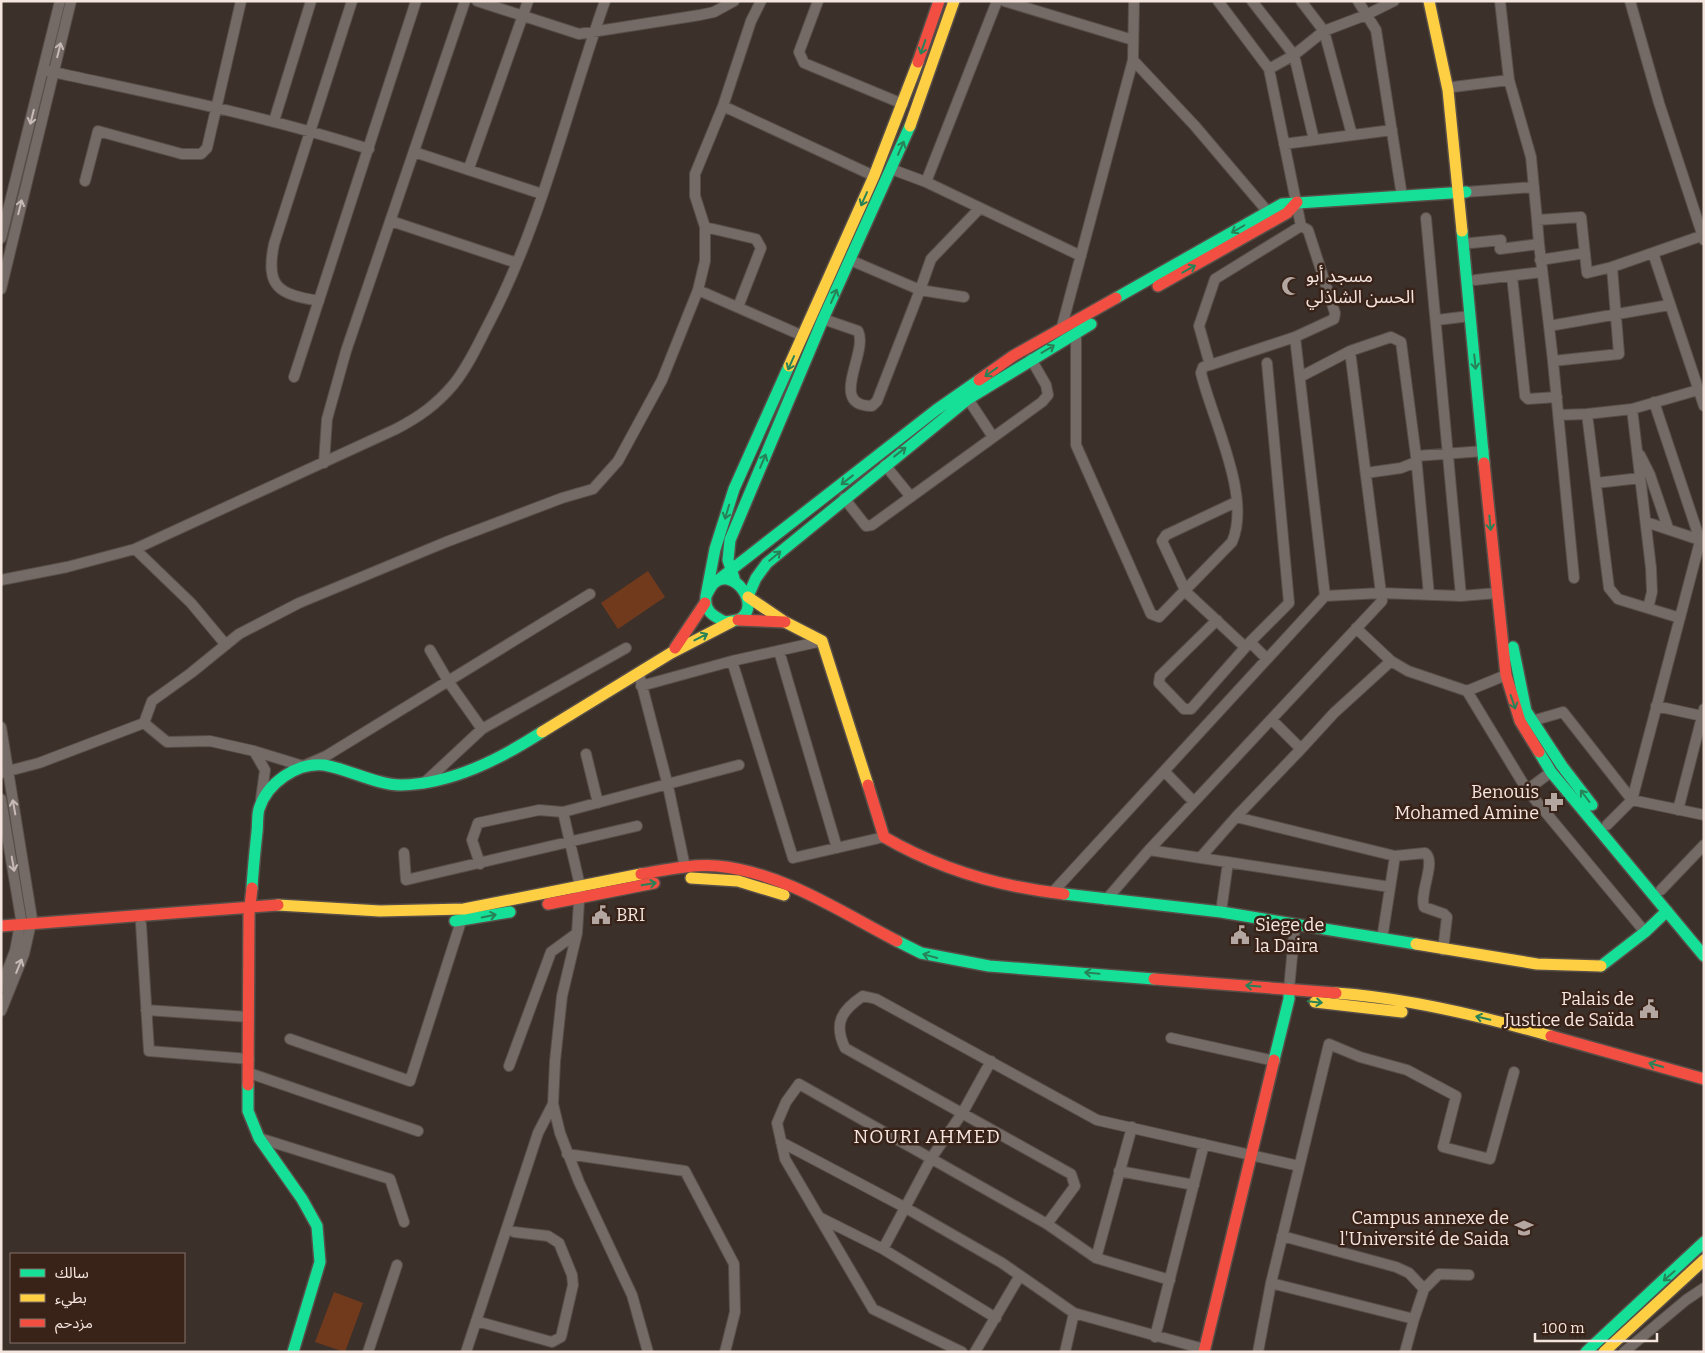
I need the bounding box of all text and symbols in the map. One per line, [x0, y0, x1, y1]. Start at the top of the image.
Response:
one-way arrow [918, 39, 927, 54]
one-way arrow [55, 42, 64, 58]
one-way arrow [27, 108, 36, 124]
one-way arrow [897, 141, 906, 156]
one-way arrow [859, 191, 869, 206]
one-way arrow [16, 200, 25, 216]
one-way arrow [1230, 224, 1245, 234]
one-way arrow [1181, 263, 1195, 273]
place label: مسجد أبو الحسن الشاذلي [1306, 265, 1415, 310]
mosque icon: مسجد أبو الحسن الشاذلي [1280, 275, 1302, 297]
one-way arrow [830, 289, 839, 304]
one-way arrow [1040, 344, 1054, 354]
one-way arrow [1470, 353, 1480, 369]
one-way arrow [786, 355, 795, 370]
one-way arrow [984, 367, 998, 377]
one-way arrow [894, 447, 907, 458]
one-way arrow [759, 454, 769, 469]
one-way arrow [841, 474, 854, 485]
one-way arrow [721, 504, 731, 520]
one-way arrow [1486, 515, 1495, 531]
one-way arrow [769, 550, 782, 562]
one-way arrow [693, 632, 708, 641]
one-way arrow [1509, 693, 1518, 709]
place label: Benouis Mohamed Amine [1394, 781, 1539, 824]
one-way arrow [1580, 789, 1590, 803]
pharmacy icon: Benouis Mohamed Amine [1543, 791, 1565, 813]
one-way arrow [8, 799, 18, 815]
one-way arrow [8, 856, 18, 872]
one-way arrow [640, 879, 656, 889]
public building icon: BRI [590, 904, 612, 926]
place label: BRI [616, 904, 645, 926]
one-way arrow [481, 911, 497, 920]
place label: Siege de la Daira [1255, 914, 1324, 957]
public building icon: Siege de la Daira [1229, 924, 1251, 946]
one-way arrow [923, 950, 939, 960]
one-way arrow [15, 959, 24, 974]
one-way arrow [1084, 968, 1100, 977]
one-way arrow [1246, 982, 1262, 991]
place label: Palais de Justice de Saïda [1503, 988, 1634, 1031]
one-way arrow [1306, 997, 1322, 1007]
public building icon: Palais de Justice de Saïda [1638, 998, 1660, 1020]
one-way arrow [1476, 1013, 1492, 1022]
one-way arrow [1649, 1060, 1665, 1070]
district label: NOURI AHMED [853, 1125, 1001, 1148]
place label: Campus annexe de l'Université de Saida [1340, 1207, 1509, 1250]
school or university icon: Campus annexe de l'Université de Saida [1513, 1217, 1535, 1239]
legend [10, 1253, 185, 1343]
text: سالك [55, 1264, 89, 1282]
one-way arrow [1662, 1270, 1675, 1282]
text: بطيء [55, 1289, 87, 1309]
scale bar [1535, 1310, 1658, 1342]
text: مزدحم [55, 1314, 93, 1334]
text: 100 m [1542, 1319, 1585, 1337]

